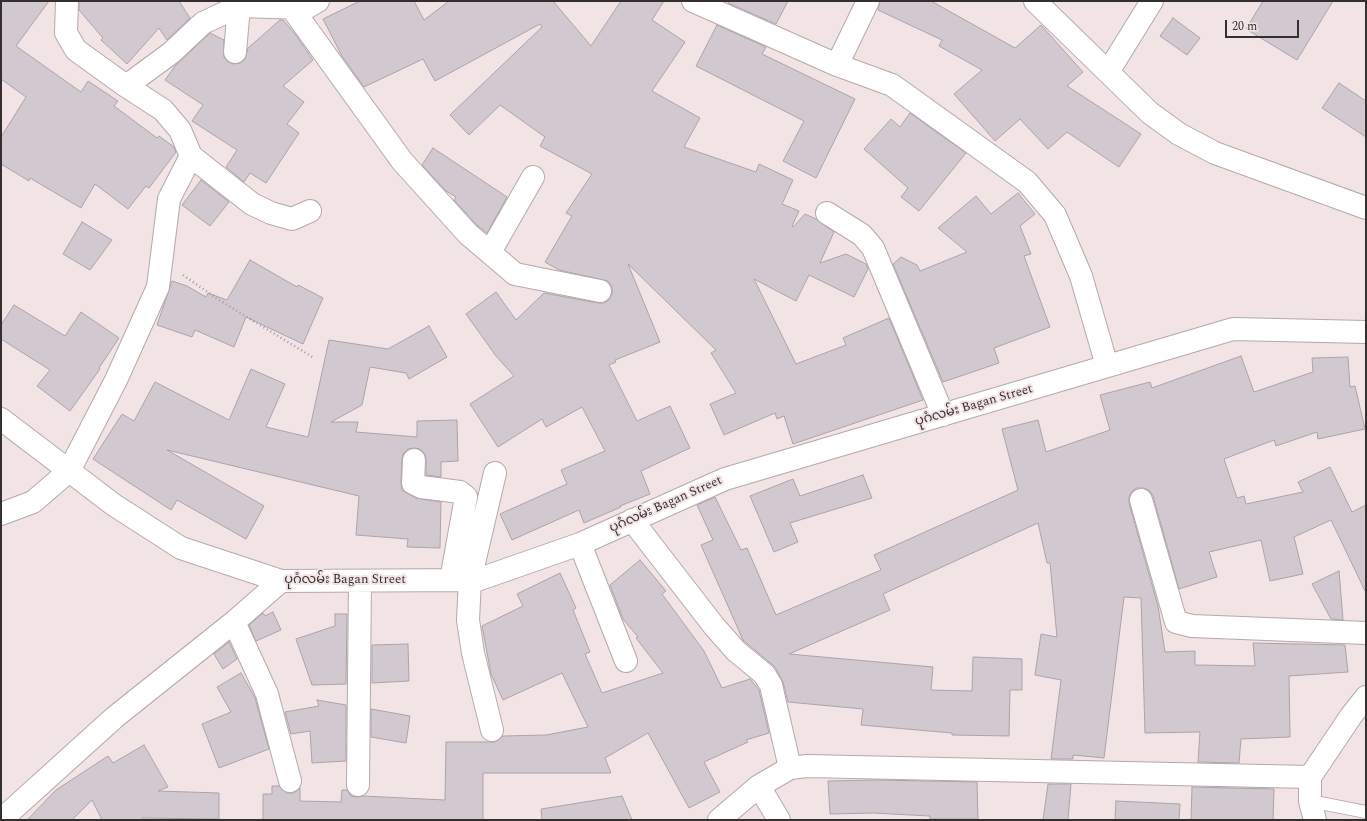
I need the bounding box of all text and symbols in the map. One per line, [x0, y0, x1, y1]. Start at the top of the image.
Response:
scale bar [1227, 12, 1301, 38]
text: 20 m [1232, 17, 1257, 36]
street label: ပုဂံလမ်း Bagan Street [913, 382, 1035, 430]
street label: ပုဂံလမ်း Bagan Street [607, 473, 725, 537]
street label: ပုဂံလမ်း Bagan Street [284, 572, 406, 588]

